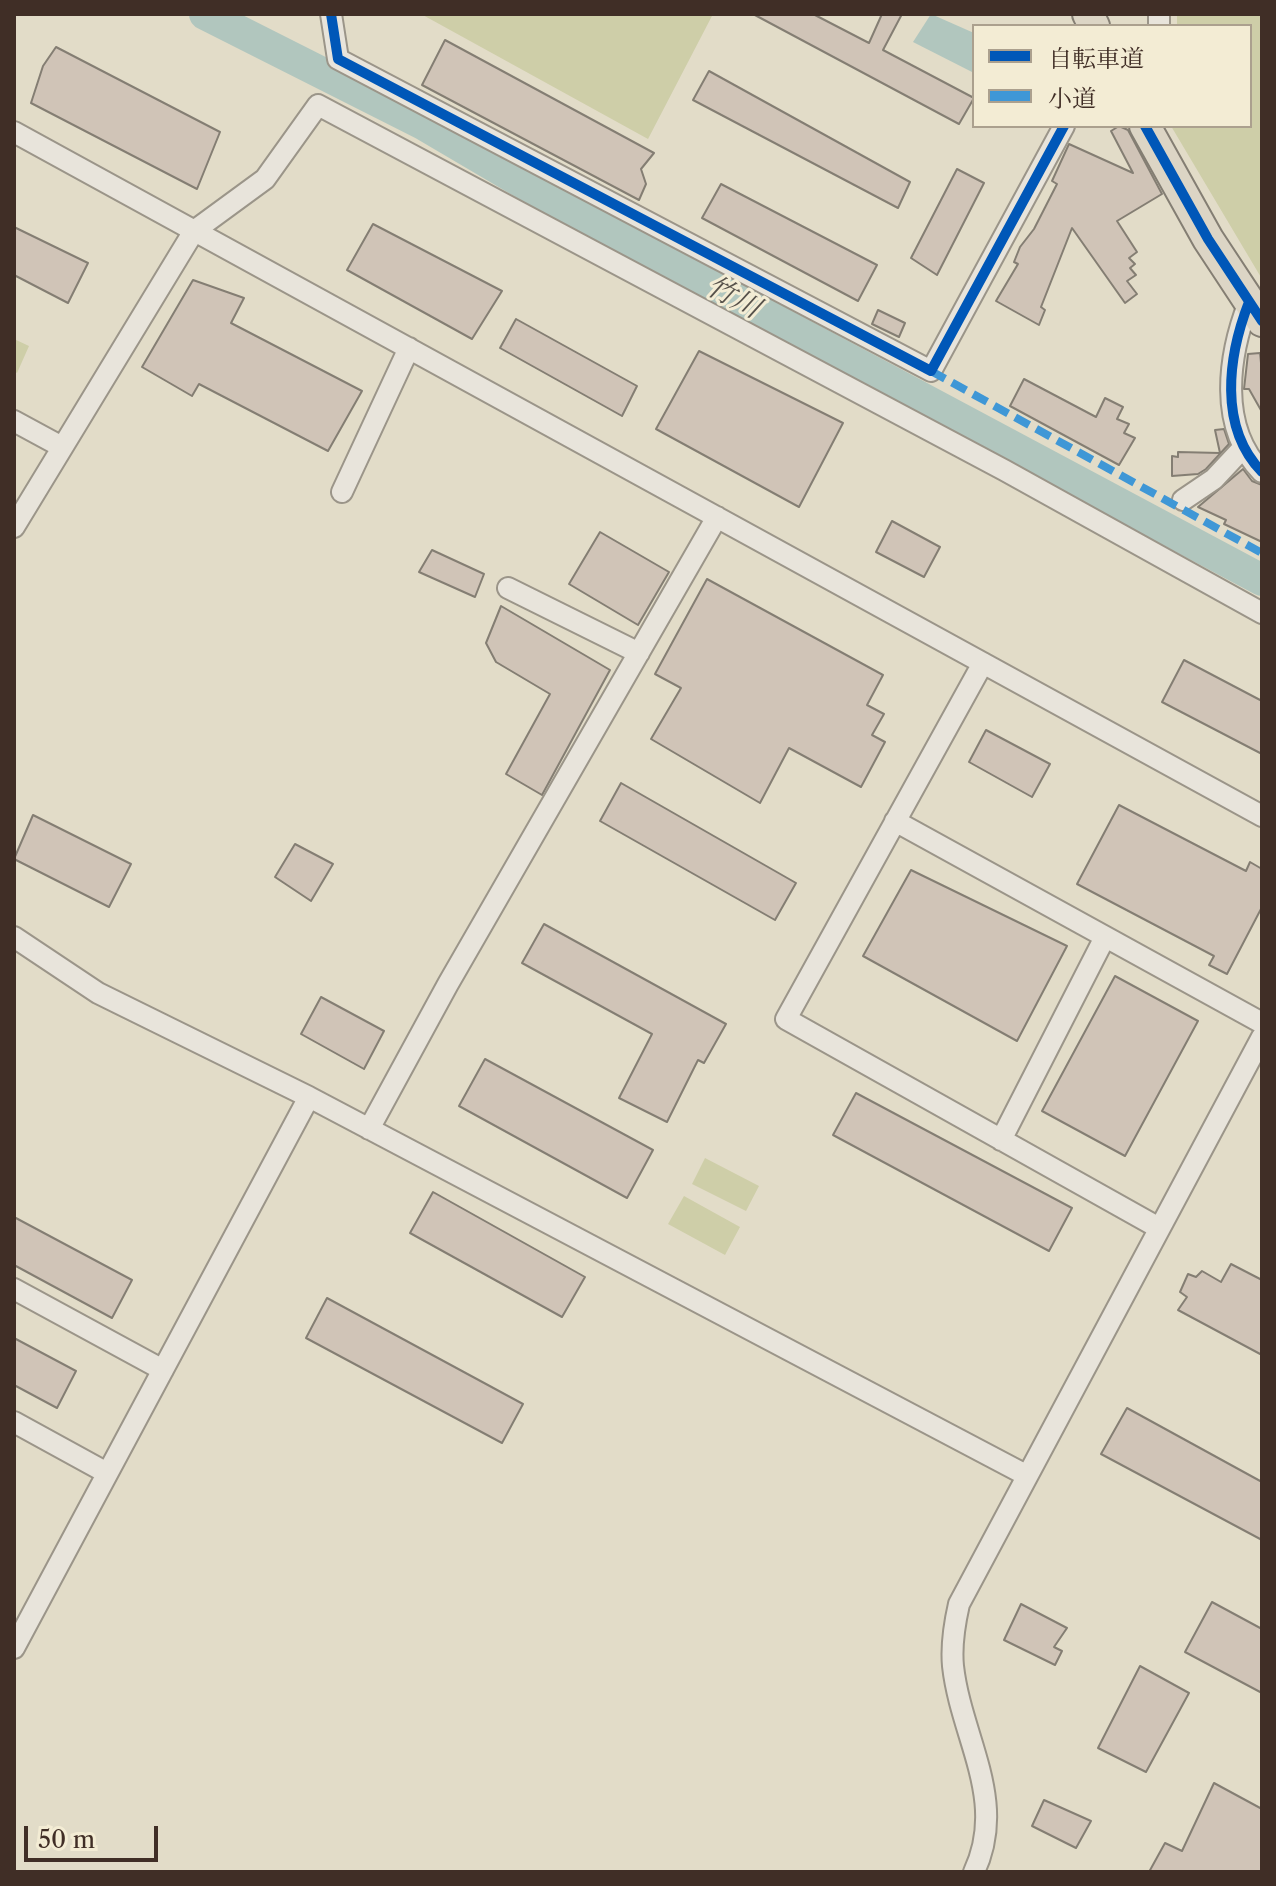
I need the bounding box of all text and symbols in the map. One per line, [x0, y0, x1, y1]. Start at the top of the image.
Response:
legend [972, 24, 1252, 128]
text: 自転車道 [1048, 44, 1144, 73]
text: 小道 [1048, 84, 1096, 113]
water label: 竹川 [700, 270, 766, 326]
scale bar [28, 1810, 162, 1860]
text: 50 m [38, 1825, 95, 1854]

